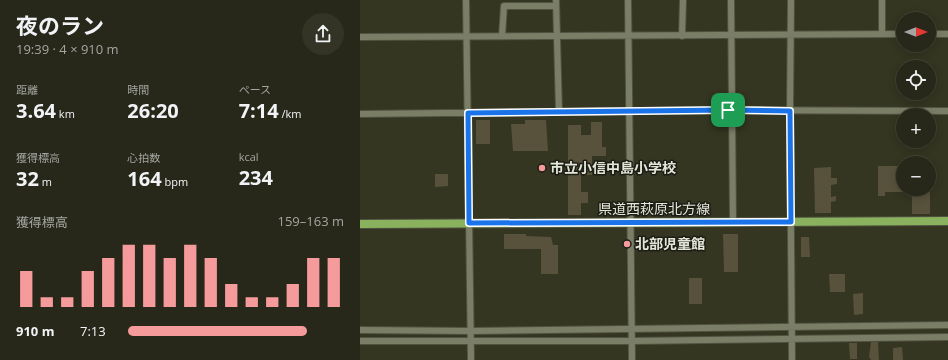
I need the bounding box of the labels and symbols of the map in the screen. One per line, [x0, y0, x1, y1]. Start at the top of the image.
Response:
north arrow [896, 12, 936, 52]
pin [711, 93, 745, 127]
place label: 市立小信中島小学校 [550, 158, 676, 177]
marker: 市立小信中島小学校 [537, 163, 547, 173]
street label: 県道西萩原北方線 [598, 199, 710, 218]
place label: 北部児童館 [635, 234, 705, 253]
marker: 北部児童館 [622, 239, 632, 249]

